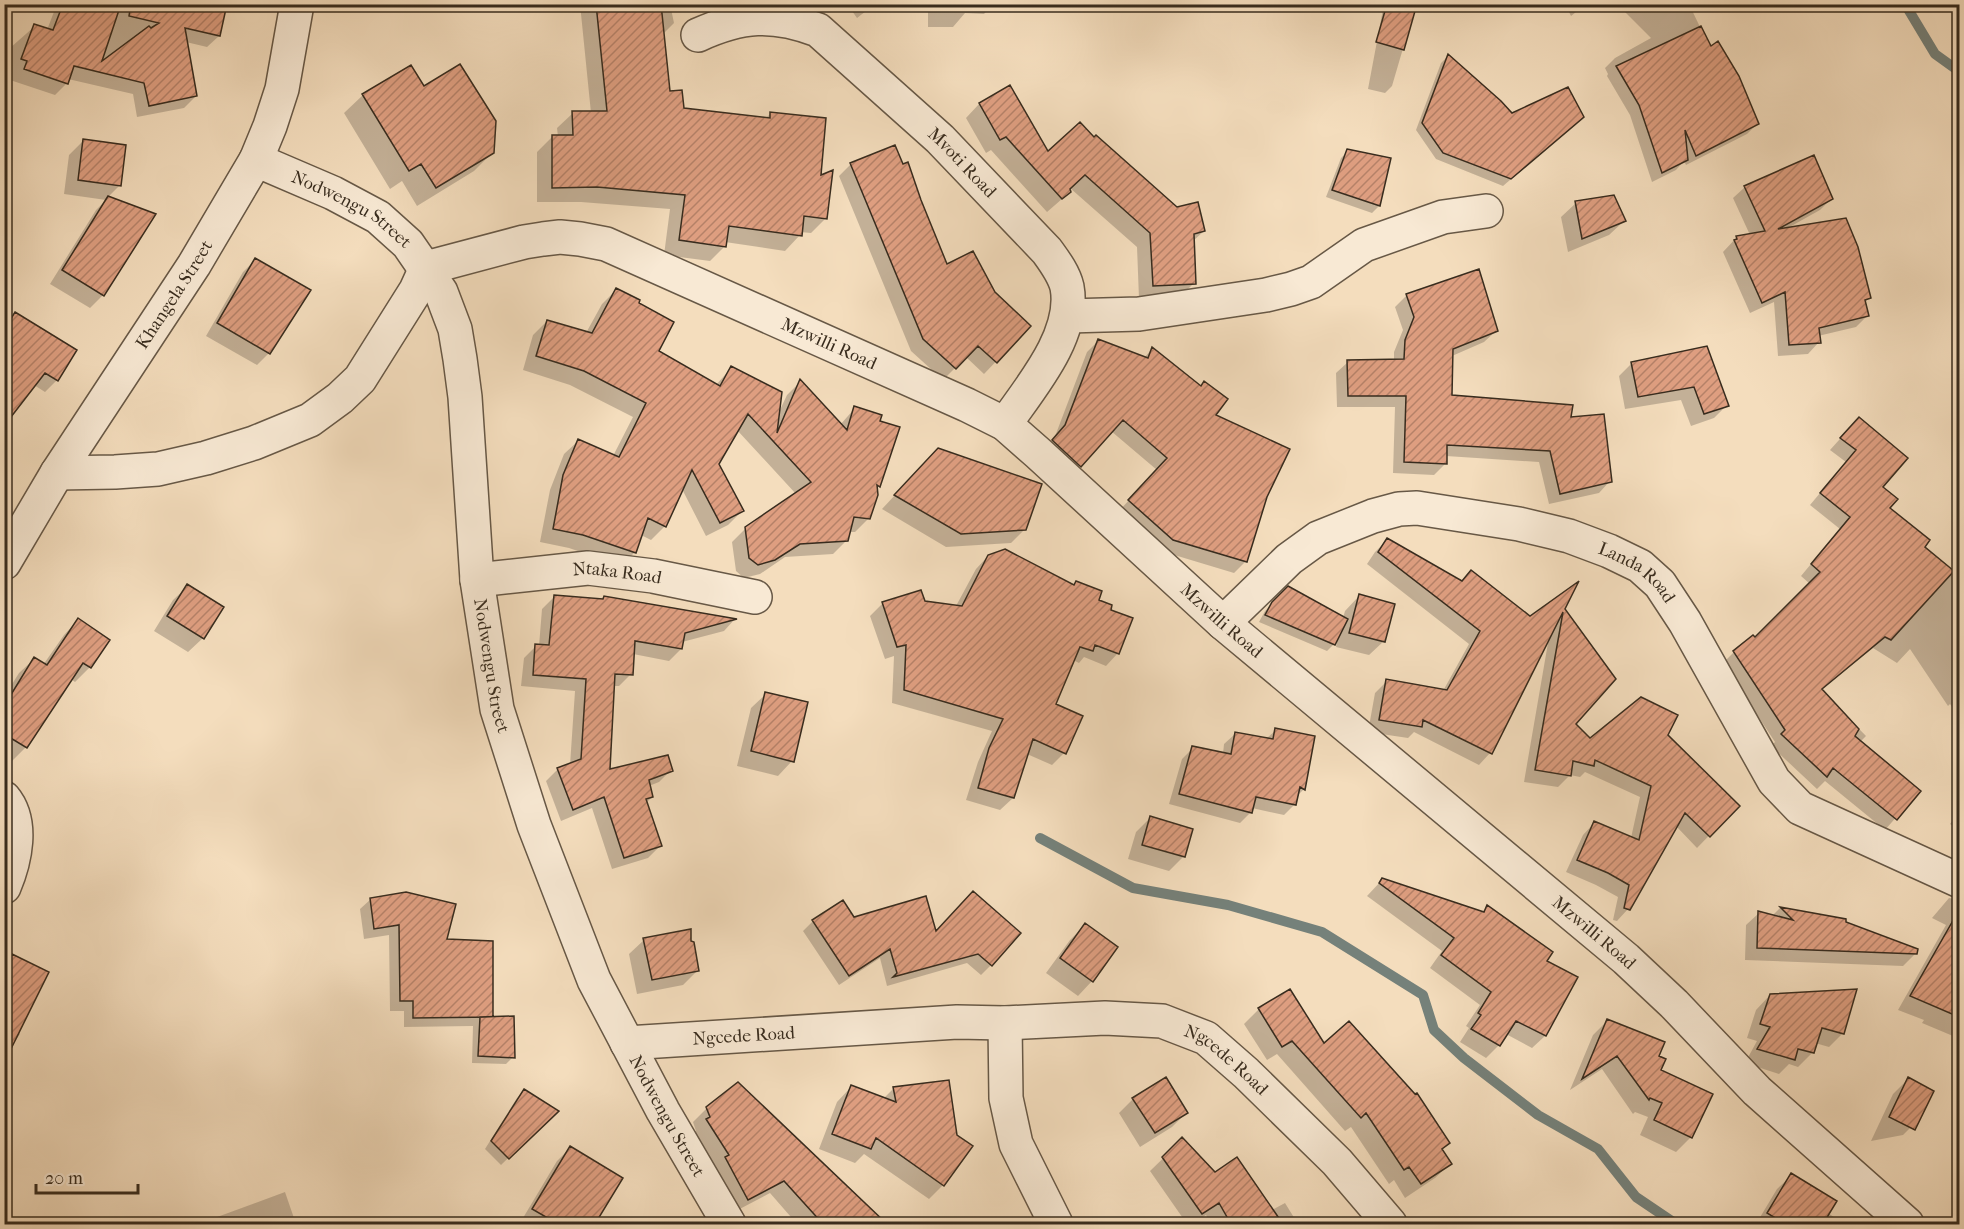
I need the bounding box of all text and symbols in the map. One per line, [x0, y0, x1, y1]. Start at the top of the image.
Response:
street label: Mvoti Road [924, 123, 1001, 202]
street label: Nodwengu Street [289, 166, 416, 253]
street label: Khangela Street [131, 236, 217, 353]
street label: Mzwilli Road [778, 313, 880, 374]
street label: Landa Road [1596, 538, 1680, 607]
street label: Ntaka Road [572, 557, 664, 588]
street label: Mzwilli Road [1176, 579, 1267, 662]
street label: Nodwengu Street [470, 597, 515, 736]
street label: Mzwilli Road [1548, 892, 1641, 974]
street label: Ngcede Road [1181, 1020, 1273, 1100]
street label: Ngcede Road [692, 1022, 796, 1049]
street label: Nodwengu Street [625, 1052, 710, 1181]
scale bar [36, 1157, 138, 1195]
text: 20 m [45, 1168, 83, 1189]

